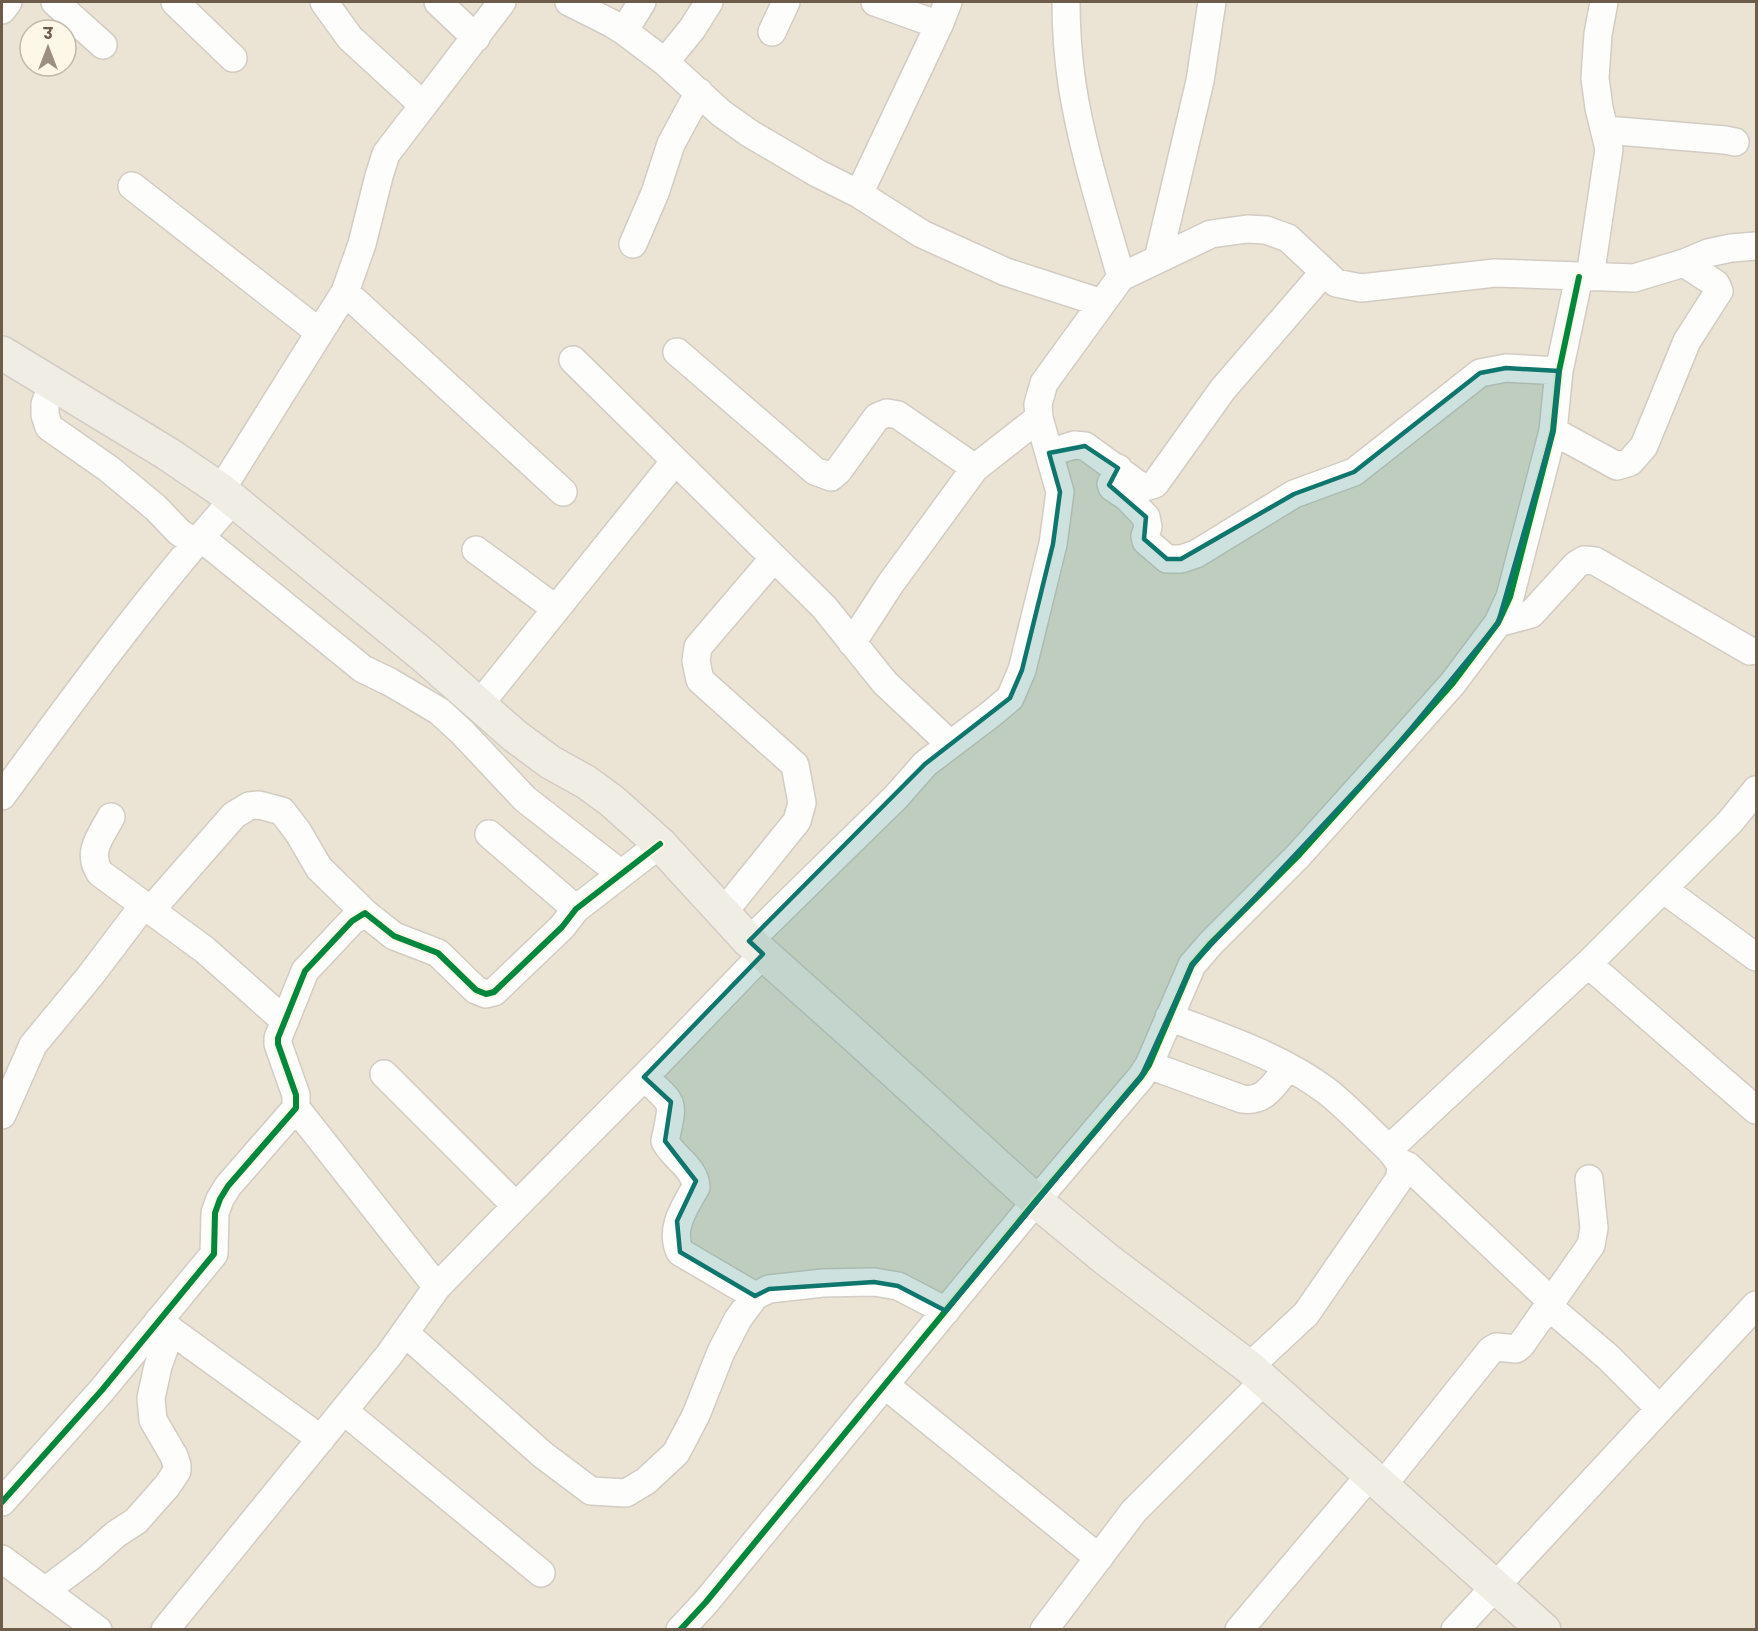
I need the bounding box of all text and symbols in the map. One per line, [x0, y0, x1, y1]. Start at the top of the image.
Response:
north arrow [18, 18, 78, 78]
text: उ [42, 22, 53, 45]

